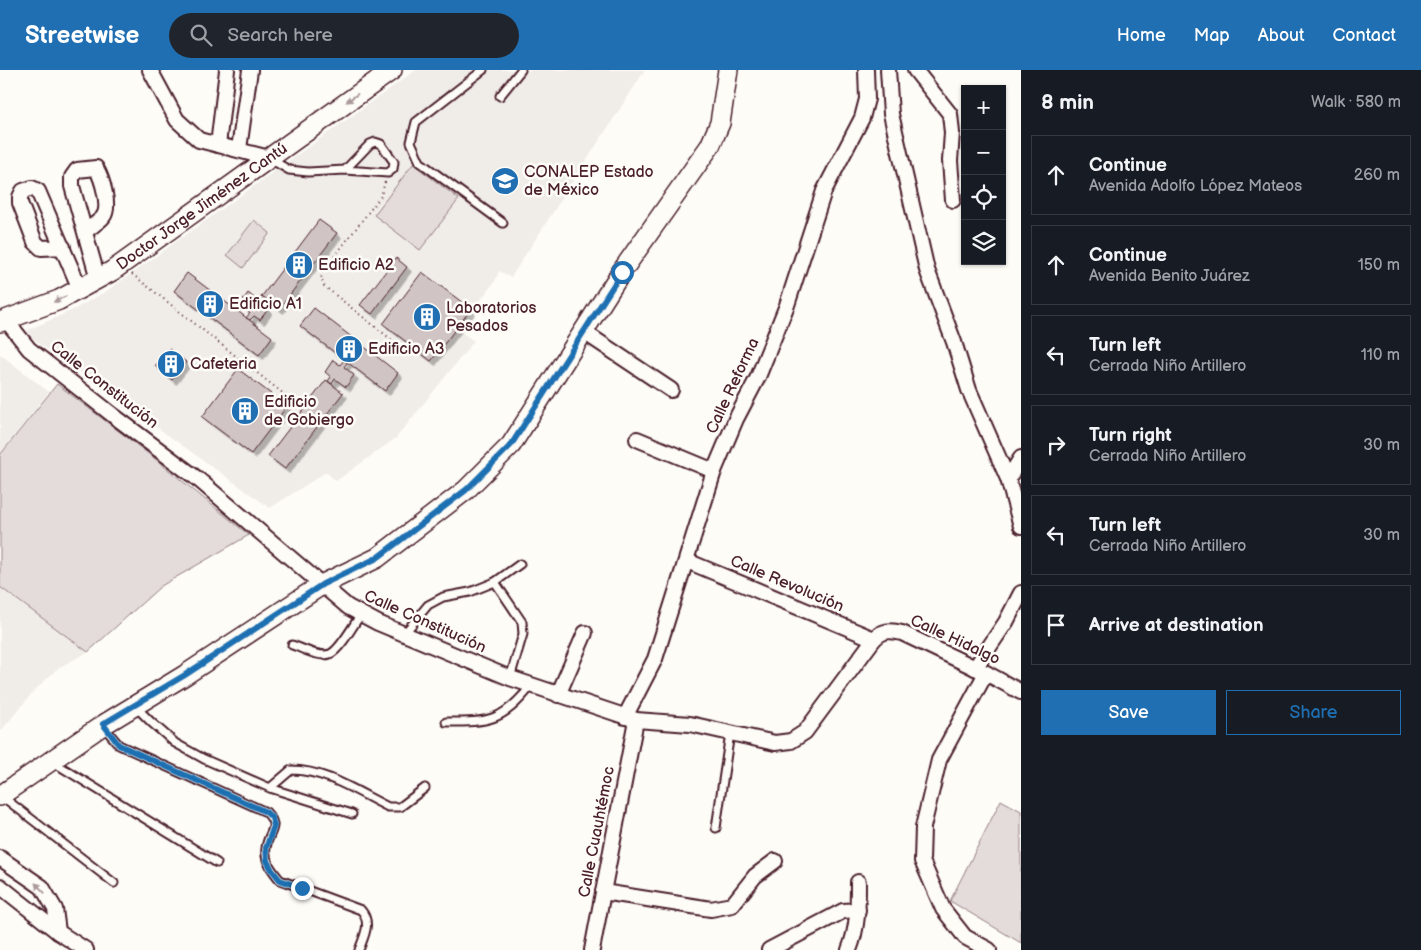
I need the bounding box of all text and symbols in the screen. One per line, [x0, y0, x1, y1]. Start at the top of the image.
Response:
search box [169, 13, 519, 58]
text: Streetwise [25, 21, 139, 50]
icon: search [187, 21, 215, 49]
text: Search here [227, 24, 333, 47]
text: Home [1117, 25, 1166, 46]
text: Map [1194, 25, 1230, 46]
text: About [1258, 25, 1305, 46]
text: Contact [1333, 25, 1396, 46]
map controls [961, 85, 1006, 265]
button: + [961, 85, 1006, 130]
text: 8 min [1041, 90, 1094, 115]
one-way arrow [346, 93, 359, 103]
text: Walk · 580 m [1311, 93, 1401, 112]
button: − [961, 130, 1006, 175]
street label: Doctor Jorge Jiménez Cantú [113, 139, 291, 274]
text: Continue [1089, 154, 1167, 177]
icon: ahead [1042, 161, 1070, 189]
place label: CONALEP Estado de México [524, 163, 654, 200]
school or university icon: CONALEP Estado de México [490, 166, 520, 196]
text: 260 m [1354, 166, 1400, 185]
button: locate [961, 175, 1006, 220]
text: Avenida Adolfo López Mateos [1089, 177, 1302, 196]
button: layers [961, 220, 1006, 265]
text: Continue [1089, 244, 1167, 267]
building icon: Edificio A2 [284, 250, 314, 280]
icon: ahead [1042, 251, 1070, 279]
place label: Edificio A2 [318, 256, 395, 275]
text: 150 m [1358, 256, 1400, 275]
route start [611, 261, 634, 284]
text: Avenida Benito Juárez [1089, 267, 1250, 286]
building icon: Edificio A1 [195, 289, 225, 319]
one-way arrow [53, 295, 67, 303]
place label: Edificio A1 [229, 295, 302, 314]
place label: Laboratorios Pesados [446, 299, 537, 336]
building icon: Laboratorios Pesados [412, 302, 442, 332]
building icon: Edificio A3 [334, 334, 364, 364]
text: Turn left [1089, 334, 1161, 357]
street label: Calle Reforma [702, 335, 764, 437]
street label: Calle Constitución [46, 337, 162, 433]
place label: Edificio A3 [368, 340, 445, 359]
icon: left [1042, 341, 1070, 369]
text: 110 m [1361, 346, 1400, 365]
building icon: Cafeteria [156, 349, 186, 379]
place label: Cafeteria [190, 355, 257, 374]
text: Cerrada Niño Artillero [1089, 357, 1246, 376]
place label: Edificio de Gobiergo [264, 393, 354, 430]
building icon: Edificio de Gobiergo [230, 396, 260, 426]
text: Turn right [1089, 424, 1172, 447]
icon: right [1042, 431, 1070, 459]
text: 30 m [1363, 436, 1400, 455]
text: Cerrada Niño Artillero [1089, 447, 1246, 466]
text: Turn left [1089, 514, 1161, 537]
icon: left [1042, 521, 1070, 549]
text: 30 m [1363, 526, 1400, 545]
text: Cerrada Niño Artillero [1089, 537, 1246, 556]
street label: Calle Revolución [727, 552, 847, 616]
street label: Calle Constitución [361, 587, 489, 657]
street label: Calle Hidalgo [907, 611, 1003, 669]
icon: arrive [1042, 611, 1070, 639]
text: Arrive at destination [1089, 614, 1264, 637]
button: Save [1041, 690, 1216, 735]
button: Share [1226, 690, 1401, 735]
street label: Calle Cuauhtémoc [575, 765, 619, 899]
route end [291, 877, 314, 900]
one-way arrow [34, 883, 46, 895]

